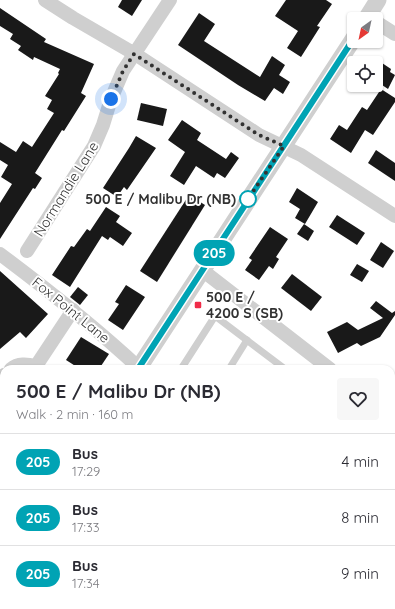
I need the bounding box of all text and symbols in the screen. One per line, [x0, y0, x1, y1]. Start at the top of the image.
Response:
north arrow [347, 12, 383, 48]
map controls [347, 12, 383, 92]
button: locate [347, 56, 383, 92]
your location [101, 89, 121, 109]
street label: Normandie Lane [30, 138, 102, 240]
place label: 500 E / Malibu Dr (NB) [85, 190, 236, 208]
marker: 500 E / Malibu Dr (NB) [239, 190, 257, 208]
line badge: 205 [191, 240, 237, 266]
text: 205 [202, 244, 226, 262]
street label: Fox Point Lane [28, 273, 114, 347]
place label: 500 E / 4200 S (SB) [206, 288, 283, 322]
marker: 500 E / 4200 S (SB) [193, 300, 203, 310]
button: heart [337, 378, 379, 420]
text: 500 E / Malibu Dr (NB) [16, 379, 221, 403]
text: Walk · 2 min · 160 m [16, 406, 133, 422]
text: Bus [72, 444, 98, 463]
text: 4 min [341, 452, 379, 471]
text: 205 [26, 453, 50, 471]
text: 17:29 [72, 463, 100, 479]
text: Bus [72, 500, 98, 519]
text: 8 min [341, 508, 379, 527]
text: 205 [26, 509, 50, 527]
text: 17:33 [72, 519, 100, 535]
text: Bus [72, 556, 98, 575]
text: 9 min [341, 564, 379, 583]
text: 205 [26, 565, 50, 583]
text: 17:34 [72, 575, 100, 591]

